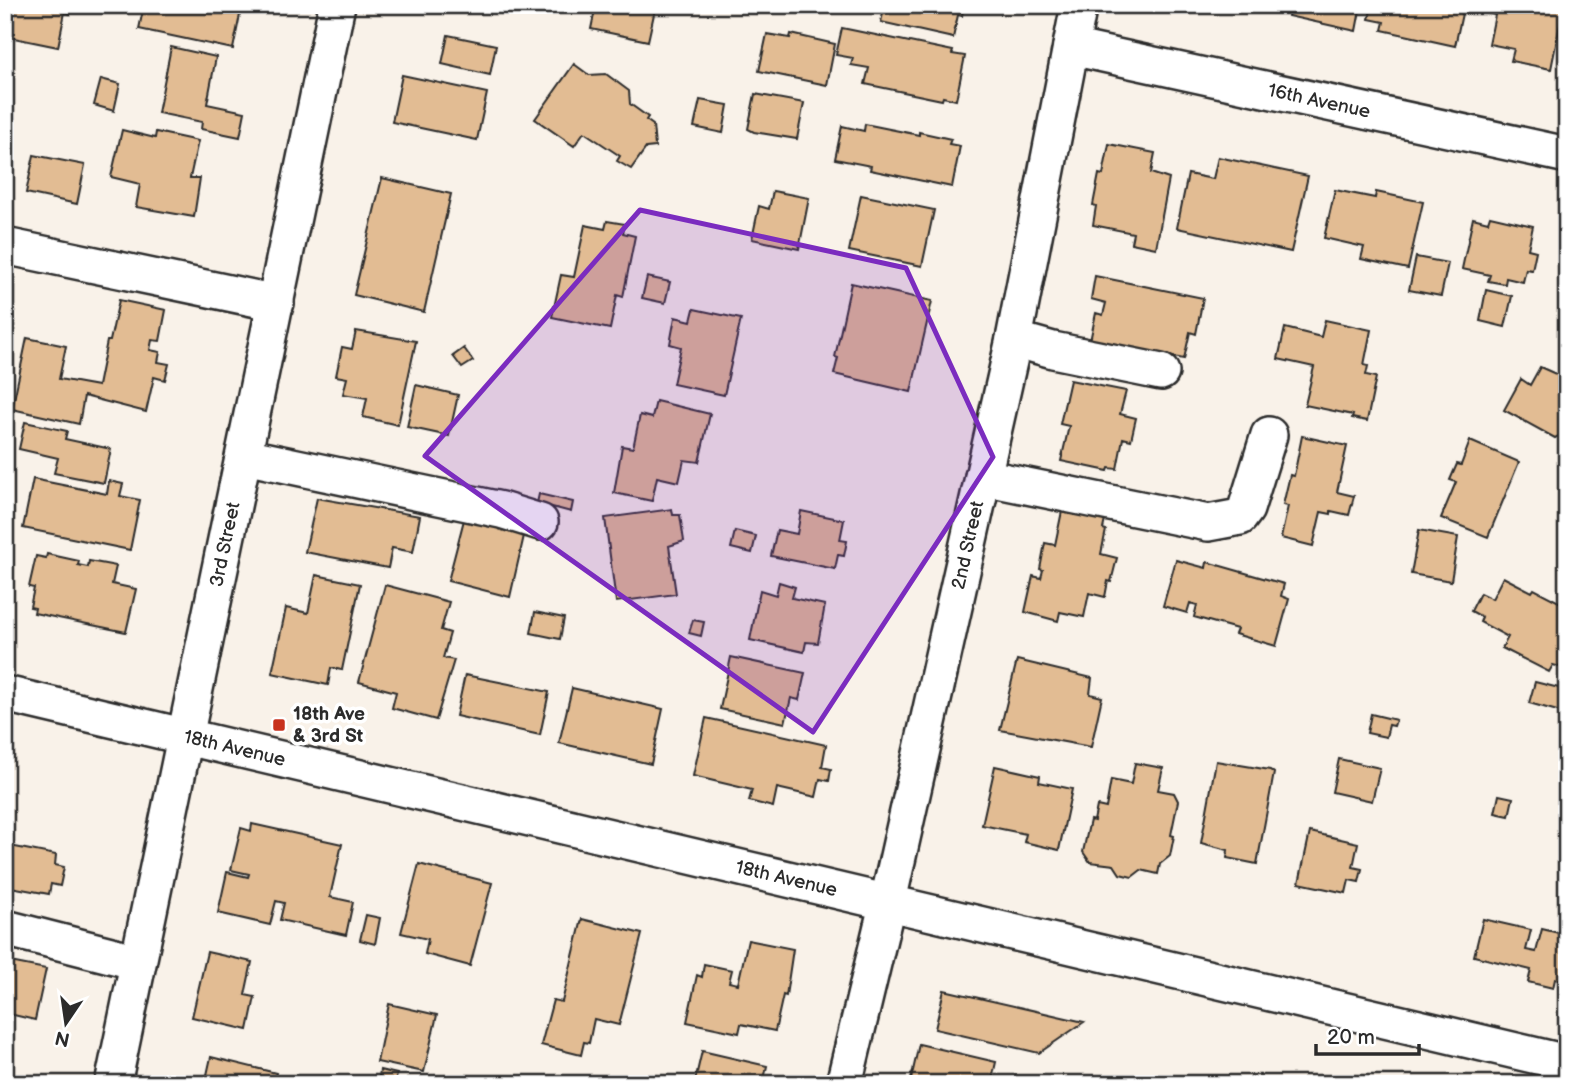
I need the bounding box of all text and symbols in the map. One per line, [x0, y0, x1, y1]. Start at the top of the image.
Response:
street label: 16th Avenue [1266, 79, 1373, 123]
street label: 2nd Street [947, 499, 989, 591]
street label: 3rd Street [205, 500, 245, 589]
place label: 18th Ave & 3rd St [293, 703, 365, 748]
marker: 18th Ave & 3rd St [271, 717, 287, 733]
street label: 18th Avenue [182, 725, 288, 771]
street label: 18th Avenue [733, 855, 840, 902]
north arrow [32, 988, 102, 1058]
scale bar [1316, 1012, 1420, 1056]
text: N [53, 1025, 72, 1051]
text: 20 m [1327, 1025, 1375, 1050]

